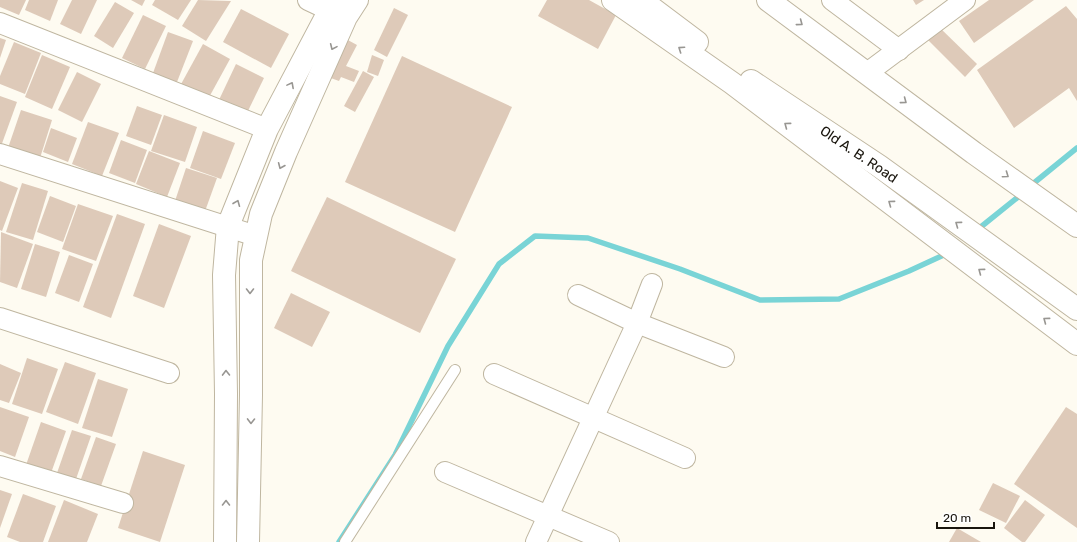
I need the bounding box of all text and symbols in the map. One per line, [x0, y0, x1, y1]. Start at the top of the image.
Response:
one-way arrow [795, 18, 802, 25]
one-way arrow [330, 43, 338, 50]
one-way arrow [679, 47, 686, 54]
one-way arrow [286, 82, 293, 89]
one-way arrow [900, 96, 907, 103]
street label: Old A. B. Road [817, 122, 901, 187]
one-way arrow [784, 123, 791, 130]
one-way arrow [277, 163, 285, 170]
one-way arrow [1002, 170, 1009, 178]
one-way arrow [232, 200, 240, 208]
one-way arrow [888, 201, 895, 208]
one-way arrow [956, 222, 963, 229]
one-way arrow [978, 269, 985, 276]
one-way arrow [246, 288, 254, 294]
one-way arrow [1043, 318, 1050, 325]
one-way arrow [221, 370, 230, 376]
one-way arrow [247, 418, 255, 424]
one-way arrow [222, 500, 230, 506]
scale bar [937, 504, 994, 530]
text: 20 m [943, 511, 971, 525]

